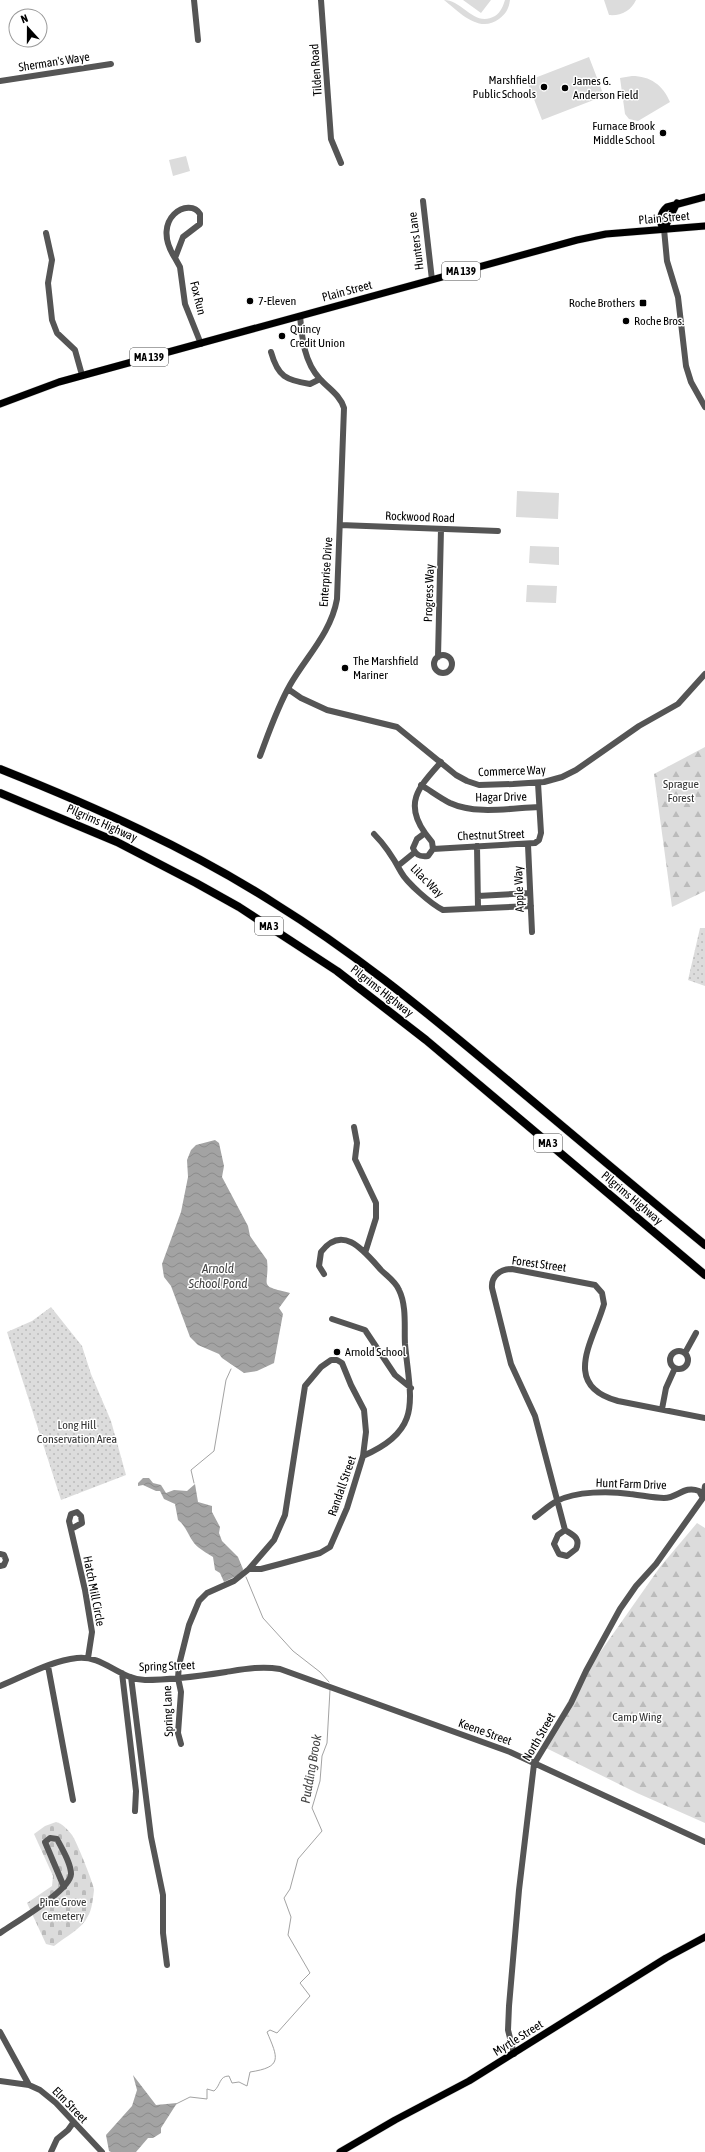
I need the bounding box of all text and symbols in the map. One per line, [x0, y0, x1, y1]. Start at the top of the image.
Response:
north arrow [8, 8, 48, 48]
text: N [19, 12, 30, 25]
street label: Tilden Road [307, 43, 325, 97]
street label: Sherman's Waye [17, 49, 91, 75]
place label: Marshfield Public Schools [473, 73, 536, 101]
place label: James G. Anderson Field [573, 74, 639, 102]
marker: Marshfield Public Schools [539, 82, 549, 92]
marker: James G. Anderson Field [560, 83, 570, 93]
place label: Furnace Brook Middle School [592, 119, 656, 147]
marker: Furnace Brook Middle School [658, 128, 668, 138]
street label: Plain Street [638, 209, 691, 227]
street label: Hunters Lane [405, 211, 427, 271]
road number: MA 139 [442, 262, 480, 280]
street label: Plain Street [320, 277, 374, 304]
street label: Fox Run [187, 280, 209, 316]
place label: 7-Eleven [258, 294, 296, 308]
marker: 7-Eleven [245, 296, 255, 306]
place label: Roche Brothers [569, 296, 635, 310]
marker: Roche Brothers [638, 298, 648, 308]
place label: Roche Bros. [634, 314, 684, 328]
marker: Roche Bros. [621, 316, 631, 326]
place label: Quincy Credit Union [290, 322, 345, 350]
marker: Quincy Credit Union [277, 331, 287, 341]
road number: MA 139 [130, 348, 168, 366]
street label: Rockwood Road [385, 509, 455, 525]
street label: Enterprise Drive [317, 537, 335, 607]
street label: Progress Way [421, 564, 437, 622]
place label: The Marshfield Mariner [353, 654, 418, 682]
marker: The Marshfield Mariner [340, 663, 350, 673]
street label: Commerce Way [478, 763, 546, 779]
park label: Sprague Forest [663, 777, 699, 805]
street label: Hagar Drive [475, 790, 527, 804]
street label: Pilgrims Highway [65, 801, 139, 845]
street label: Chestnut Street [457, 827, 525, 843]
street label: Lilac Way [408, 862, 447, 901]
street label: Apple Way [511, 866, 527, 912]
road number: MA 3 [255, 917, 283, 935]
street label: Pilgrims Highway [348, 962, 416, 1020]
road number: MA 3 [534, 1134, 562, 1152]
street label: Pilgrims Highway [599, 1168, 666, 1228]
street label: Forest Street [511, 1253, 568, 1275]
water label: Arnold School Pond [188, 1261, 247, 1291]
place label: Arnold School [345, 1345, 407, 1359]
marker: Arnold School [332, 1347, 342, 1357]
park label: Long Hill Conservation Area [37, 1418, 117, 1446]
street label: Randall Street [325, 1453, 359, 1518]
street label: Hunt Farm Drive [595, 1476, 667, 1492]
street label: Hatch Mill Circle [80, 1555, 108, 1627]
street label: Spring Street [139, 1658, 196, 1674]
street label: Spring Lane [160, 1685, 176, 1737]
street label: North Street [520, 1710, 559, 1764]
park label: Camp Wing [612, 1710, 663, 1724]
street label: Keene Street [456, 1716, 514, 1748]
water label: Pudding Brook [298, 1733, 324, 1805]
park label: Pine Grove Cemetery [39, 1895, 87, 1923]
street label: Myrtle Street [490, 2017, 546, 2059]
street label: Elm Street [49, 2084, 91, 2126]

